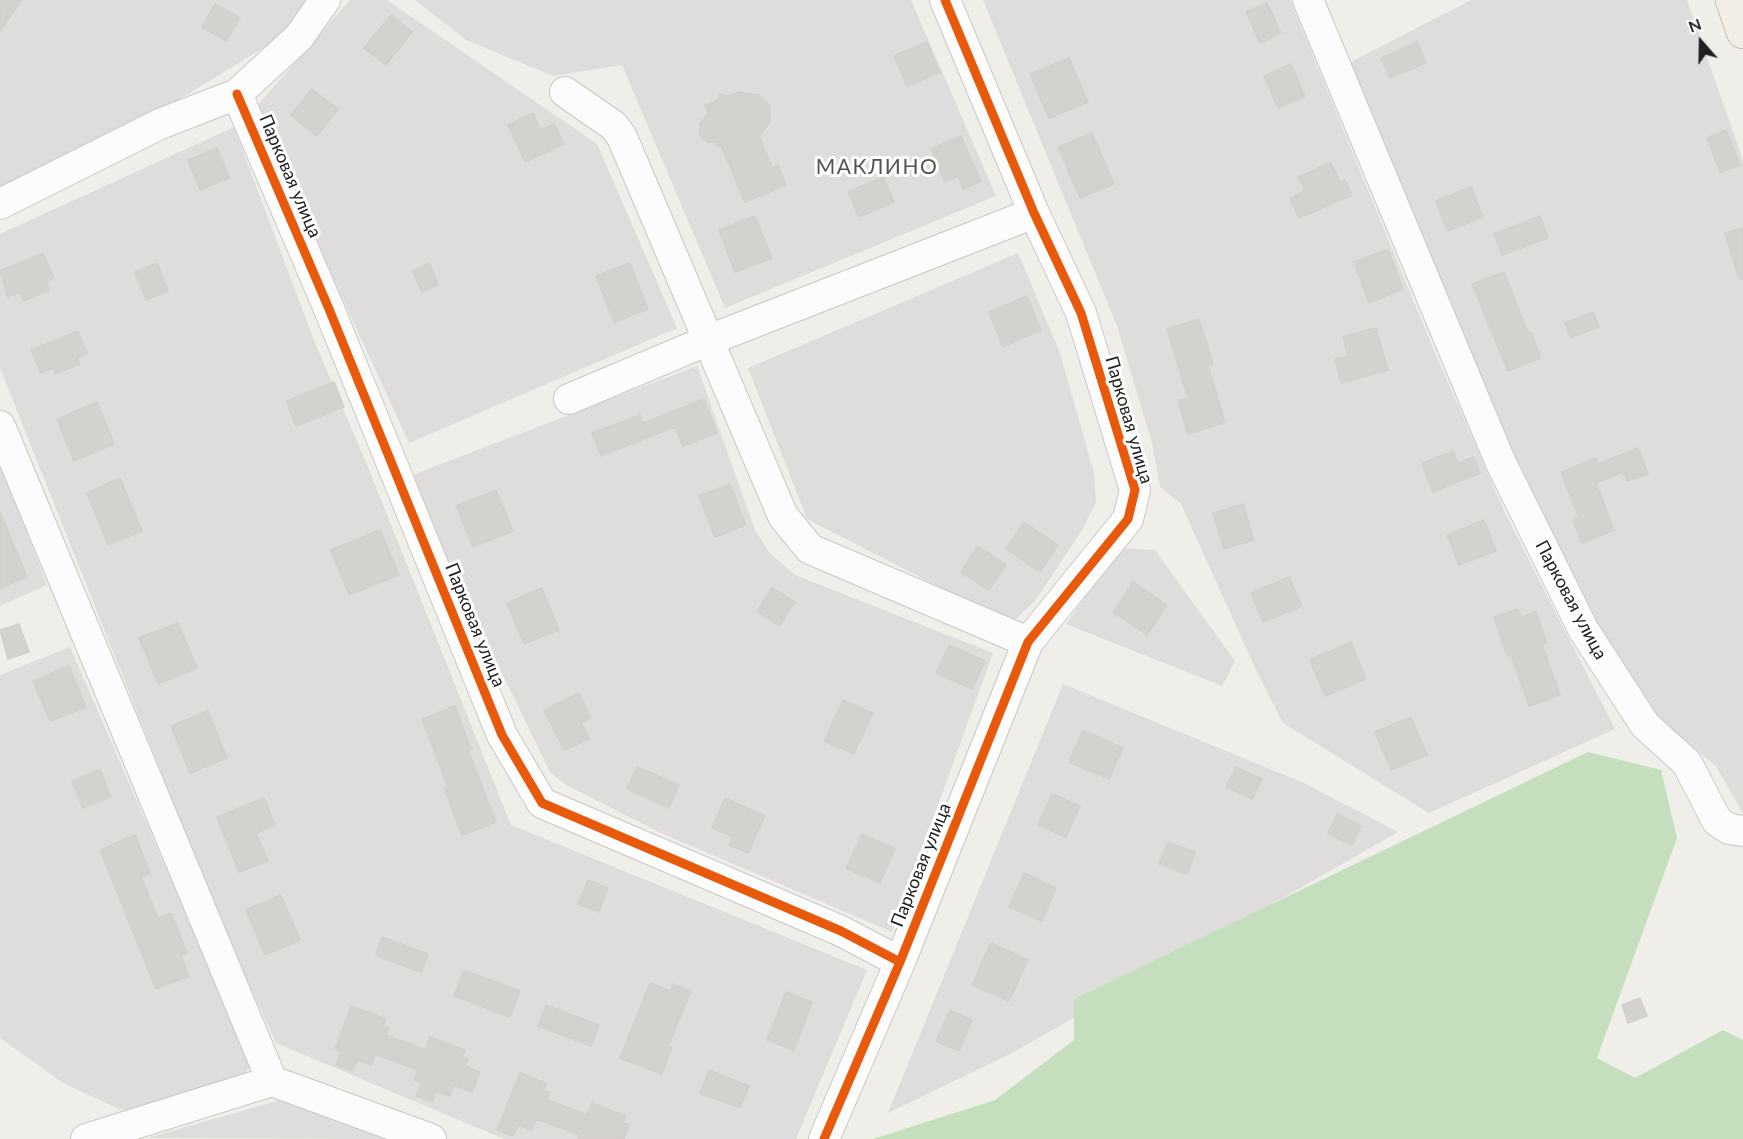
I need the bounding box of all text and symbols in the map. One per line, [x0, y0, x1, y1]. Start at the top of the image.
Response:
north arrow [1671, 12, 1731, 72]
text: N [1686, 14, 1704, 36]
street label: Парковая улица [254, 111, 326, 241]
district label: МАКЛИНО [816, 154, 938, 180]
street label: Парковая улица [1100, 354, 1158, 486]
street label: Парковая улица [1531, 537, 1611, 663]
street label: Парковая улица [440, 560, 510, 690]
street label: Парковая улица [886, 800, 956, 930]

